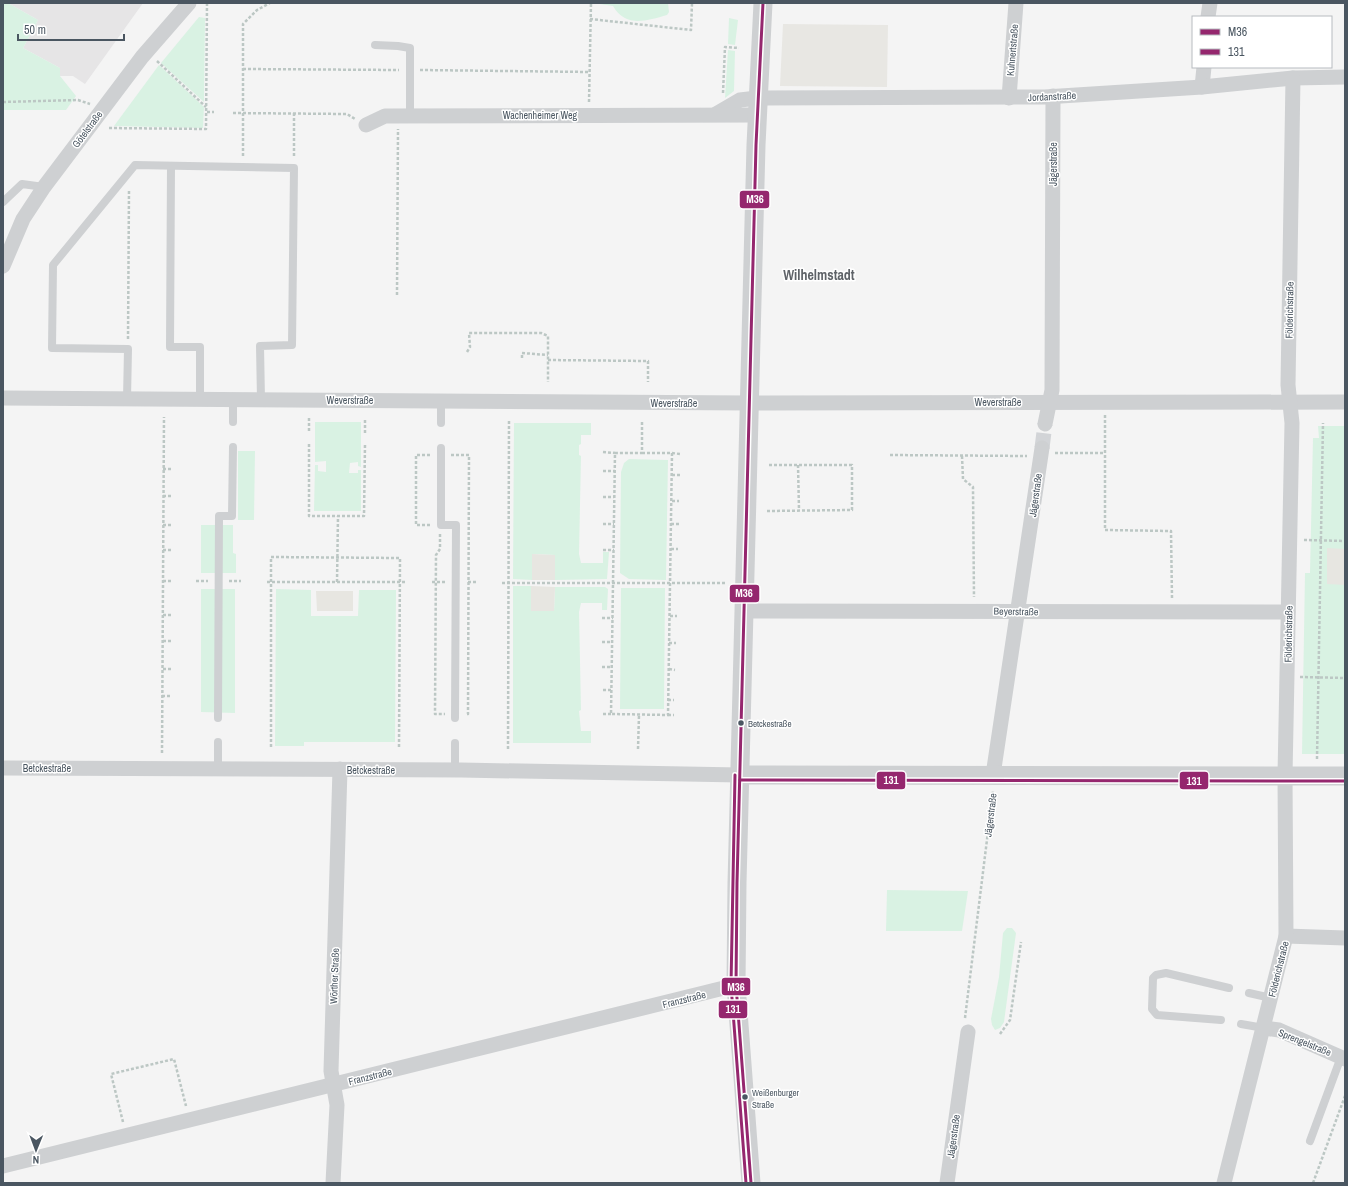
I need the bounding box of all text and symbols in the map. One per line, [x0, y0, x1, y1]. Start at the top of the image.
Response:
scale bar [18, 16, 124, 42]
legend [1192, 16, 1332, 68]
text: 50 m [24, 22, 46, 38]
street label: Kuhnertstraße [1004, 23, 1021, 76]
text: M36 [1228, 24, 1247, 40]
text: 131 [1228, 44, 1245, 60]
street label: Jordanstraße [1028, 89, 1077, 104]
street label: Götelstraße [69, 108, 106, 150]
street label: Wachenheimer Weg [503, 109, 578, 122]
street label: Jägerstraße [1047, 142, 1060, 186]
line badge: M36 [739, 190, 770, 209]
text: M36 [746, 192, 764, 206]
district label: Wilhelmstadt [783, 266, 855, 284]
street label: Földerichstraße [1283, 281, 1297, 339]
street label: Weverstraße [327, 394, 374, 407]
street label: Weverstraße [975, 396, 1022, 409]
street label: Weverstraße [651, 397, 698, 410]
street label: Jägerstraße [1026, 472, 1045, 518]
line badge: M36 [729, 584, 760, 603]
text: M36 [735, 586, 753, 600]
street label: Beyerstraße [994, 605, 1039, 618]
street label: Földerichstraße [1282, 605, 1296, 663]
marker: Betckestraße [736, 718, 746, 728]
place label: Betckestraße [748, 718, 791, 730]
street label: Betckestraße [23, 762, 72, 775]
street label: Betckestraße [347, 764, 396, 777]
line badge: 131 [876, 771, 906, 790]
line badge: 131 [1179, 771, 1209, 790]
text: 131 [883, 773, 899, 787]
text: 131 [1186, 774, 1202, 788]
street label: Jägerstraße [981, 792, 1000, 838]
street label: Földerichstraße [1265, 939, 1292, 998]
street label: Wörther Straße [327, 947, 342, 1004]
line badge: M36 [721, 977, 751, 996]
text: M36 [727, 980, 745, 994]
street label: Franzstraße [661, 988, 708, 1011]
line badge: 131 [718, 1000, 748, 1019]
text: 131 [725, 1002, 741, 1016]
street label: Sprengelstraße [1276, 1026, 1334, 1059]
street label: Franzstraße [347, 1065, 394, 1088]
place label: Weißenburger Straße [752, 1087, 800, 1111]
marker: Weißenburger Straße [740, 1092, 750, 1102]
street label: Jägerstraße [944, 1113, 963, 1159]
north arrow [16, 1130, 56, 1170]
text: N [32, 1153, 39, 1167]

